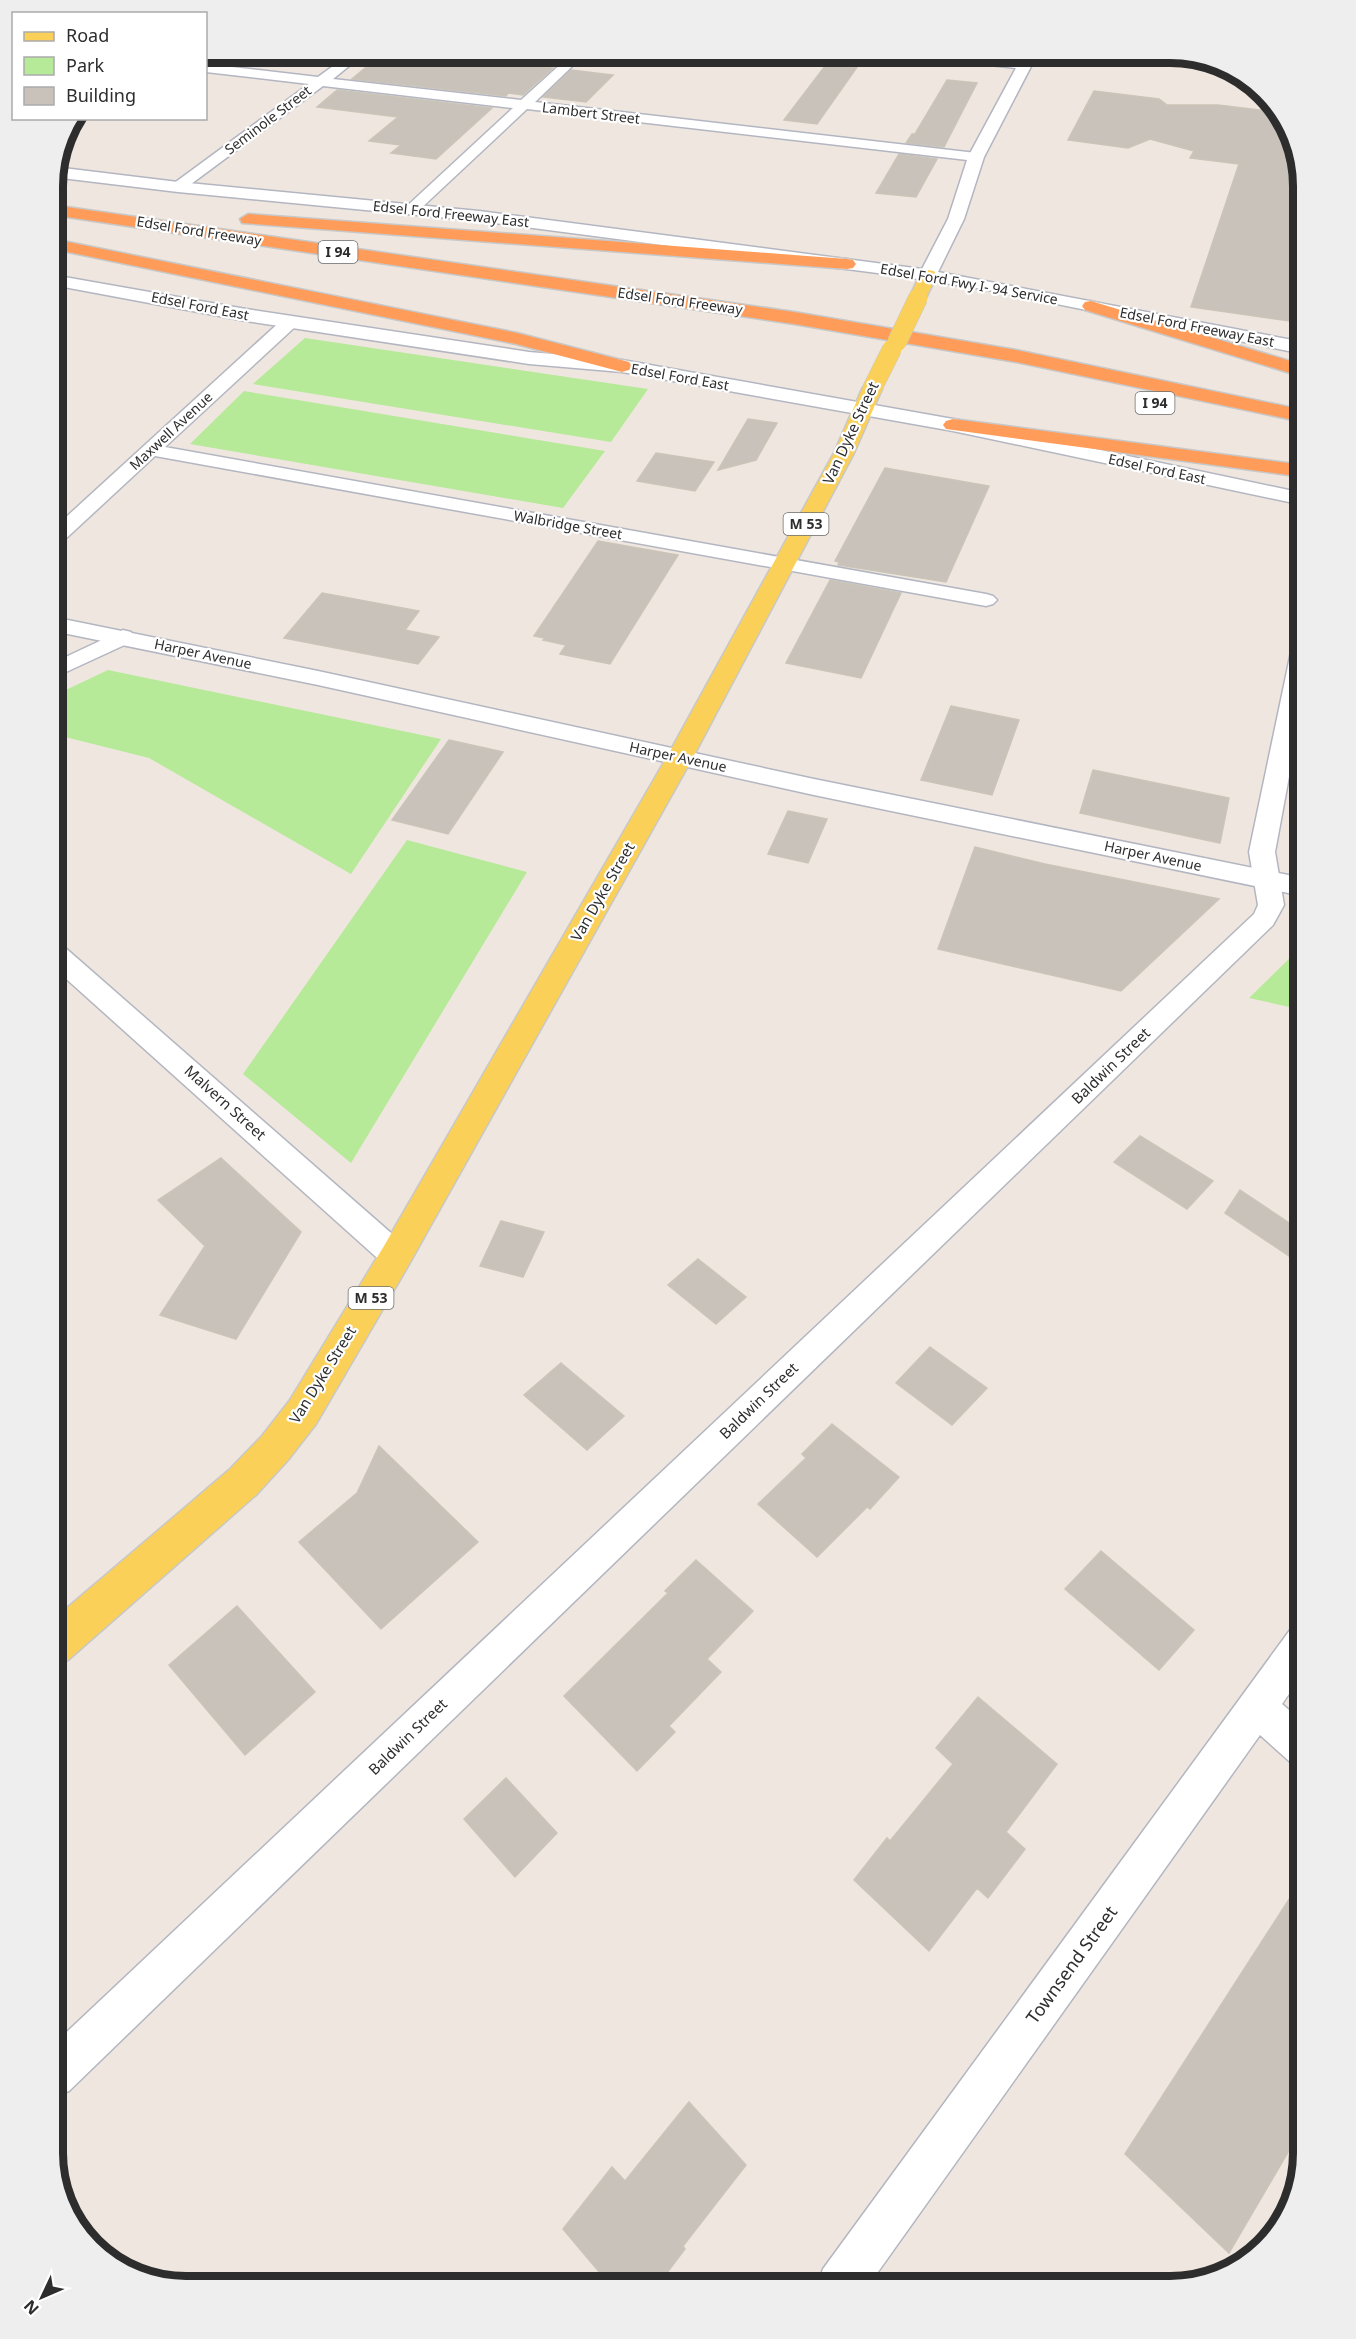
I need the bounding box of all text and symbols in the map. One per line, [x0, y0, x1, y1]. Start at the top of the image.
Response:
legend [12, 12, 207, 120]
text: Road [66, 23, 109, 47]
text: Park [66, 53, 104, 77]
street label: Seminole Street [221, 81, 315, 158]
text: Building [66, 83, 136, 107]
street label: Lambert Street [541, 97, 641, 128]
street label: Edsel Ford Freeway East [372, 196, 530, 231]
street label: Edsel Ford Freeway [135, 211, 264, 250]
road number: I 94 [318, 241, 358, 263]
street label: Edsel Ford Fwy I- 94 Service [879, 259, 1059, 309]
street label: Edsel Ford Freeway [616, 282, 745, 319]
street label: Edsel Ford East [150, 287, 251, 324]
street label: Edsel Ford Freeway East [1118, 302, 1276, 351]
street label: Edsel Ford East [630, 359, 731, 394]
street label: Van Dyke Street [818, 377, 883, 487]
street label: Maxwell Avenue [125, 387, 216, 474]
road number: I 94 [1136, 392, 1174, 414]
street label: Edsel Ford East [1107, 449, 1208, 488]
street label: Walbridge Street [512, 506, 624, 543]
road number: M 53 [784, 513, 828, 535]
street label: Harper Avenue [153, 634, 254, 673]
street label: Harper Avenue [628, 737, 729, 776]
street label: Harper Avenue [1103, 836, 1204, 875]
street label: Van Dyke Street [566, 838, 639, 945]
street label: Baldwin Street [1067, 1022, 1154, 1108]
street label: Malvern Street [181, 1060, 271, 1145]
road number: M 53 [348, 1287, 394, 1309]
street label: Van Dyke Street [284, 1322, 360, 1427]
street label: Baldwin Street [715, 1357, 802, 1443]
street label: Baldwin Street [364, 1693, 451, 1779]
street label: Townsend Street [1020, 1900, 1122, 2028]
north arrow [12, 2267, 72, 2327]
text: N [19, 2295, 44, 2320]

